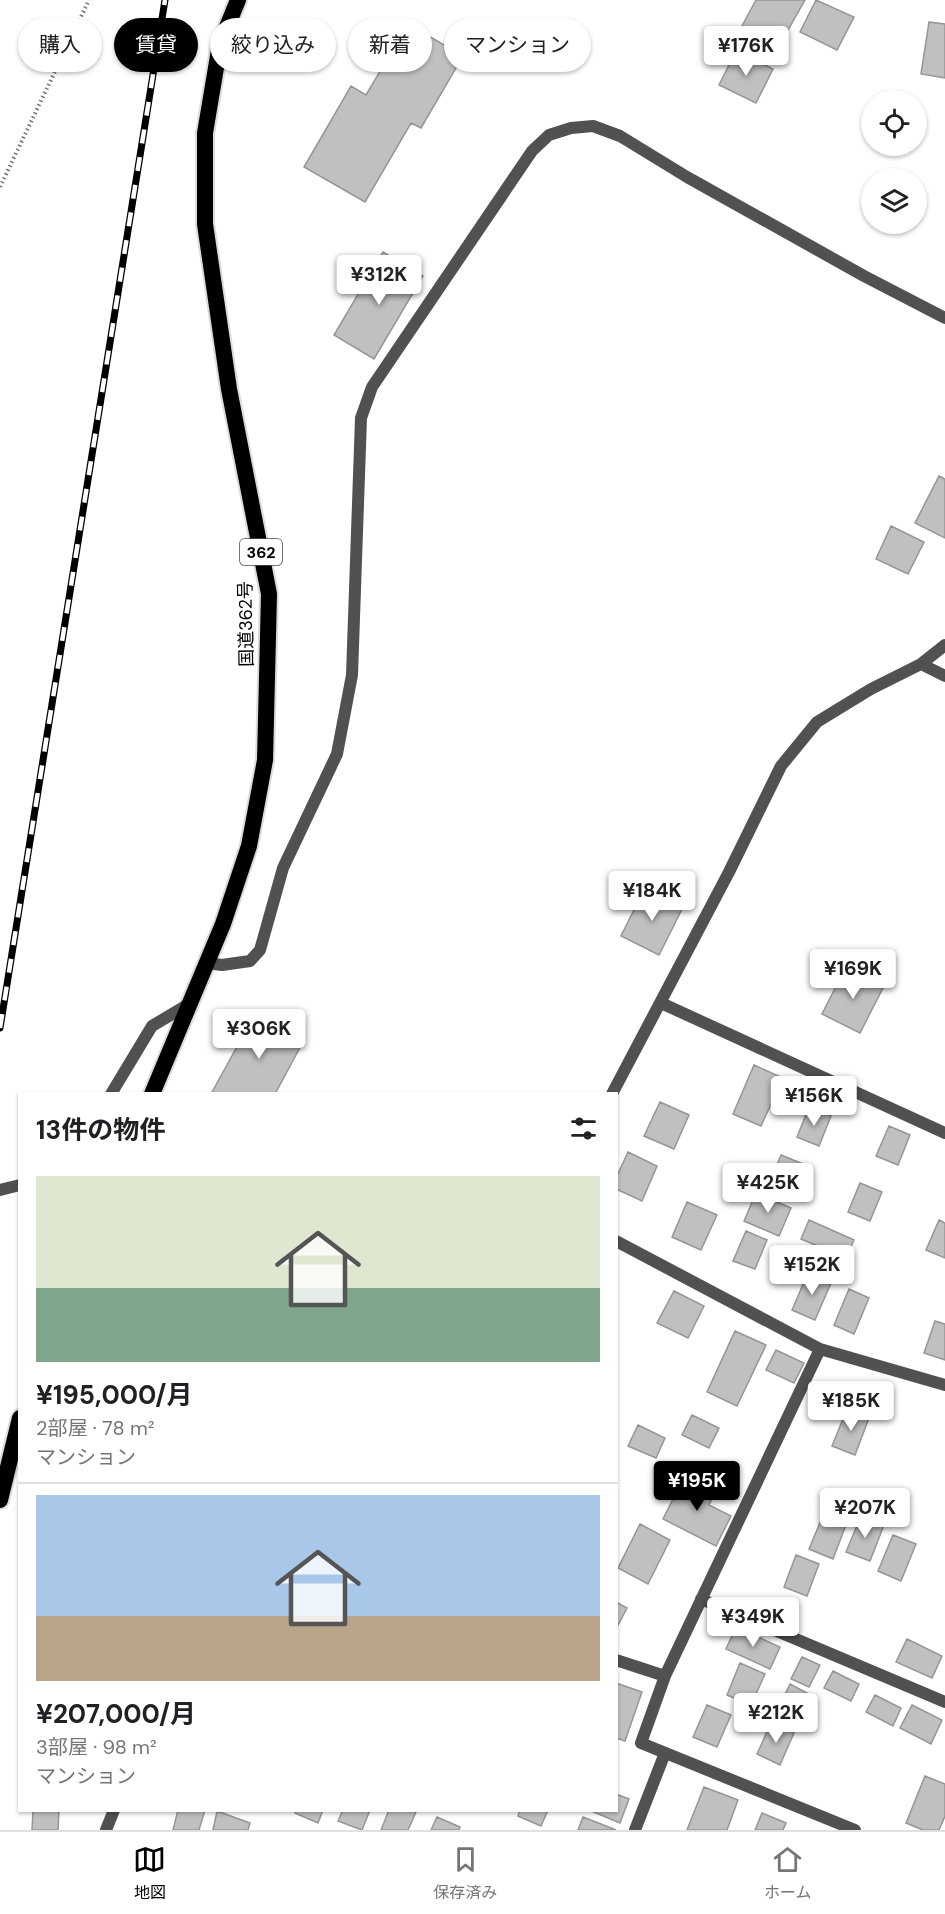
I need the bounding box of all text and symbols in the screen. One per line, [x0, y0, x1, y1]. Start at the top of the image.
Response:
chip: 購入 [18, 18, 102, 72]
chip: 賃貸 [114, 18, 198, 72]
chip: 絞り込み [210, 18, 336, 72]
chip: 新着 [348, 18, 432, 72]
chip: マンション [444, 18, 591, 72]
pin: ¥176K [704, 26, 788, 77]
text: ¥176K [718, 32, 774, 58]
map controls [861, 90, 927, 234]
button: locate [861, 90, 927, 156]
button: layers [861, 168, 927, 234]
pin: ¥312K [337, 255, 421, 306]
text: ¥312K [351, 261, 407, 287]
road number: 362 [240, 539, 282, 565]
street label: 国道362号 [233, 581, 259, 667]
pin: ¥184K [610, 871, 694, 922]
text: ¥184K [623, 877, 682, 903]
pin: ¥169K [811, 949, 895, 1000]
text: ¥169K [824, 955, 882, 981]
pin: ¥306K [217, 1009, 301, 1060]
text: ¥306K [227, 1015, 291, 1041]
pin: ¥156K [772, 1076, 856, 1127]
text: ¥156K [785, 1082, 843, 1108]
icon: filters [567, 1112, 600, 1145]
text: 13件の物件 [36, 1113, 165, 1147]
pin: ¥425K [726, 1163, 810, 1214]
text: ¥425K [736, 1169, 800, 1195]
icon: home [264, 1215, 372, 1323]
pin: ¥152K [770, 1245, 854, 1296]
text: ¥152K [783, 1251, 841, 1277]
text: ¥195,000/月 [36, 1378, 192, 1412]
pin: ¥185K [809, 1381, 893, 1432]
text: ¥185K [822, 1387, 880, 1413]
text: 2部屋 · 78 m² [36, 1415, 154, 1441]
text: マンション [36, 1444, 136, 1470]
pin: ¥195K [655, 1461, 739, 1512]
text: ¥195K [668, 1467, 726, 1493]
pin: ¥207K [823, 1488, 907, 1539]
text: ¥207K [834, 1494, 896, 1520]
icon: home [264, 1534, 372, 1642]
pin: ¥349K [711, 1597, 795, 1648]
text: ¥349K [721, 1603, 785, 1629]
pin: ¥212K [734, 1693, 818, 1744]
text: ¥207,000/月 [36, 1697, 196, 1731]
text: ¥212K [748, 1699, 804, 1725]
text: 3部屋 · 98 m² [36, 1734, 157, 1760]
text: マンション [36, 1763, 136, 1789]
tab: 地図 [133, 1843, 166, 1903]
tab: 保存済み [433, 1843, 497, 1903]
tab: ホーム [764, 1843, 812, 1903]

